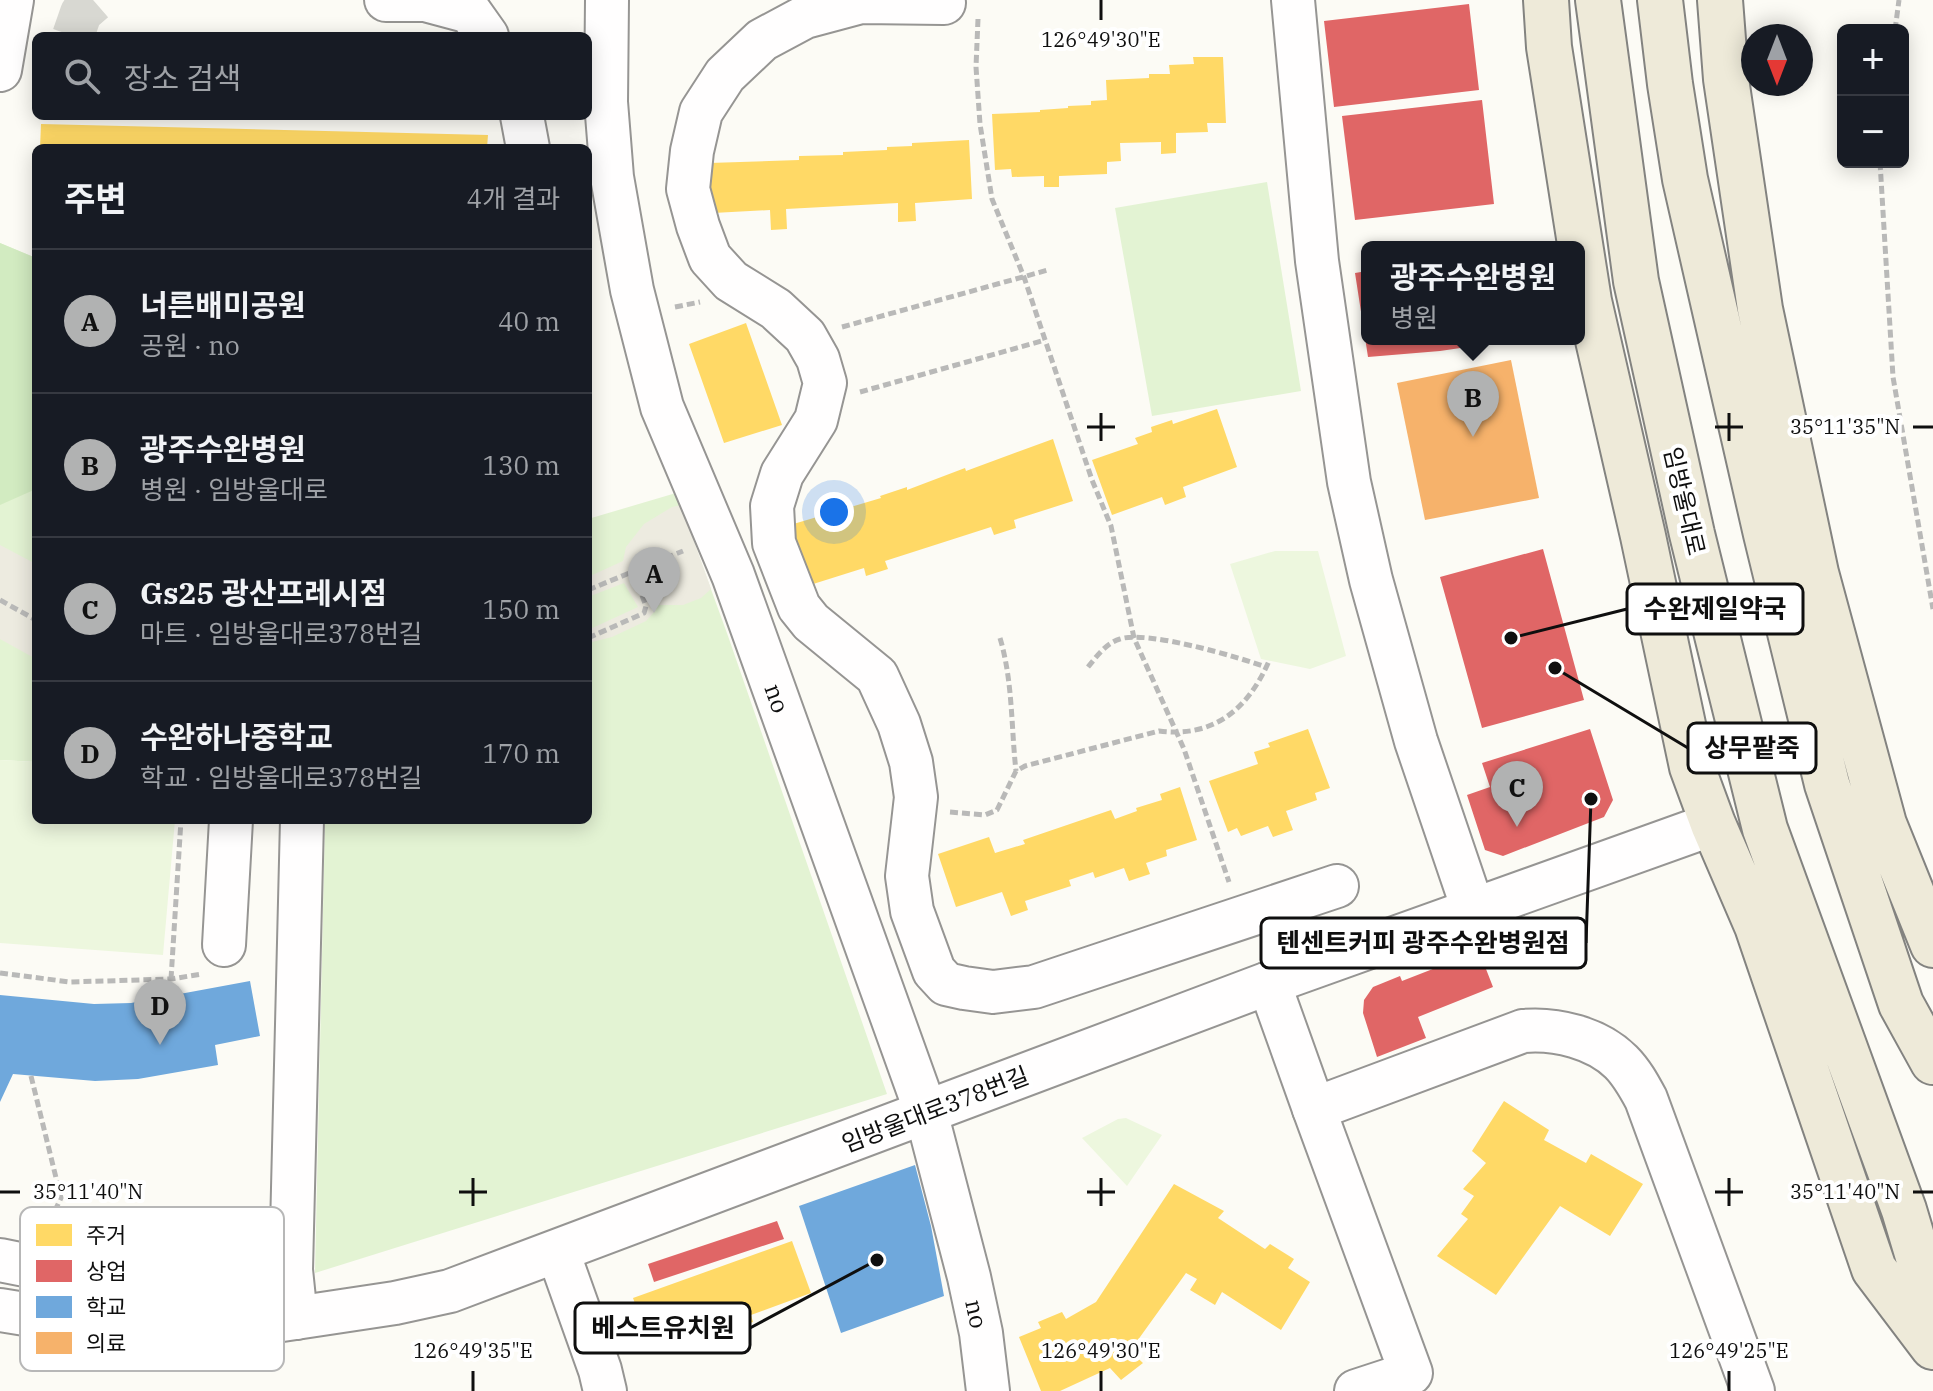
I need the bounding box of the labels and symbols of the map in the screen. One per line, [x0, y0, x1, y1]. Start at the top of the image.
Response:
north arrow [1741, 24, 1813, 96]
text: 126°49'30"E [1041, 26, 1161, 53]
pin: B [1447, 371, 1499, 437]
text: 35°11'35"N [1790, 413, 1900, 440]
street label: 임방울대로 [1657, 444, 1713, 558]
your location [814, 492, 854, 532]
pin: A [628, 547, 680, 613]
callout: 수완제일약국 [1627, 584, 1803, 634]
text: 수완제일약국 [1643, 591, 1787, 625]
street label: no [757, 679, 797, 717]
callout: 상무팥죽 [1688, 723, 1816, 773]
text: 상무팥죽 [1704, 730, 1800, 764]
pin: C [1491, 761, 1543, 827]
callout: 텐센트커피 광주수완병원점 [1261, 918, 1586, 968]
text: 텐센트커피 광주수완병원점 [1276, 925, 1570, 959]
pin: D [134, 979, 186, 1045]
street label: 임방울대로378번길 [837, 1059, 1033, 1159]
text: 35°11'40"N [33, 1178, 143, 1205]
text: 35°11'40"N [1790, 1178, 1900, 1205]
legend [20, 1207, 284, 1371]
text: 주거 [86, 1220, 126, 1249]
text: 상업 [86, 1256, 126, 1285]
text: 학교 [86, 1292, 126, 1321]
street label: no [958, 1296, 996, 1331]
callout: 베스트유치원 [575, 1303, 750, 1353]
text: 베스트유치원 [591, 1310, 735, 1344]
text: 의료 [86, 1328, 126, 1357]
text: 126°49'35"E [413, 1337, 533, 1364]
text: 126°49'30"E [1041, 1337, 1161, 1364]
text: 126°49'25"E [1669, 1337, 1789, 1364]

